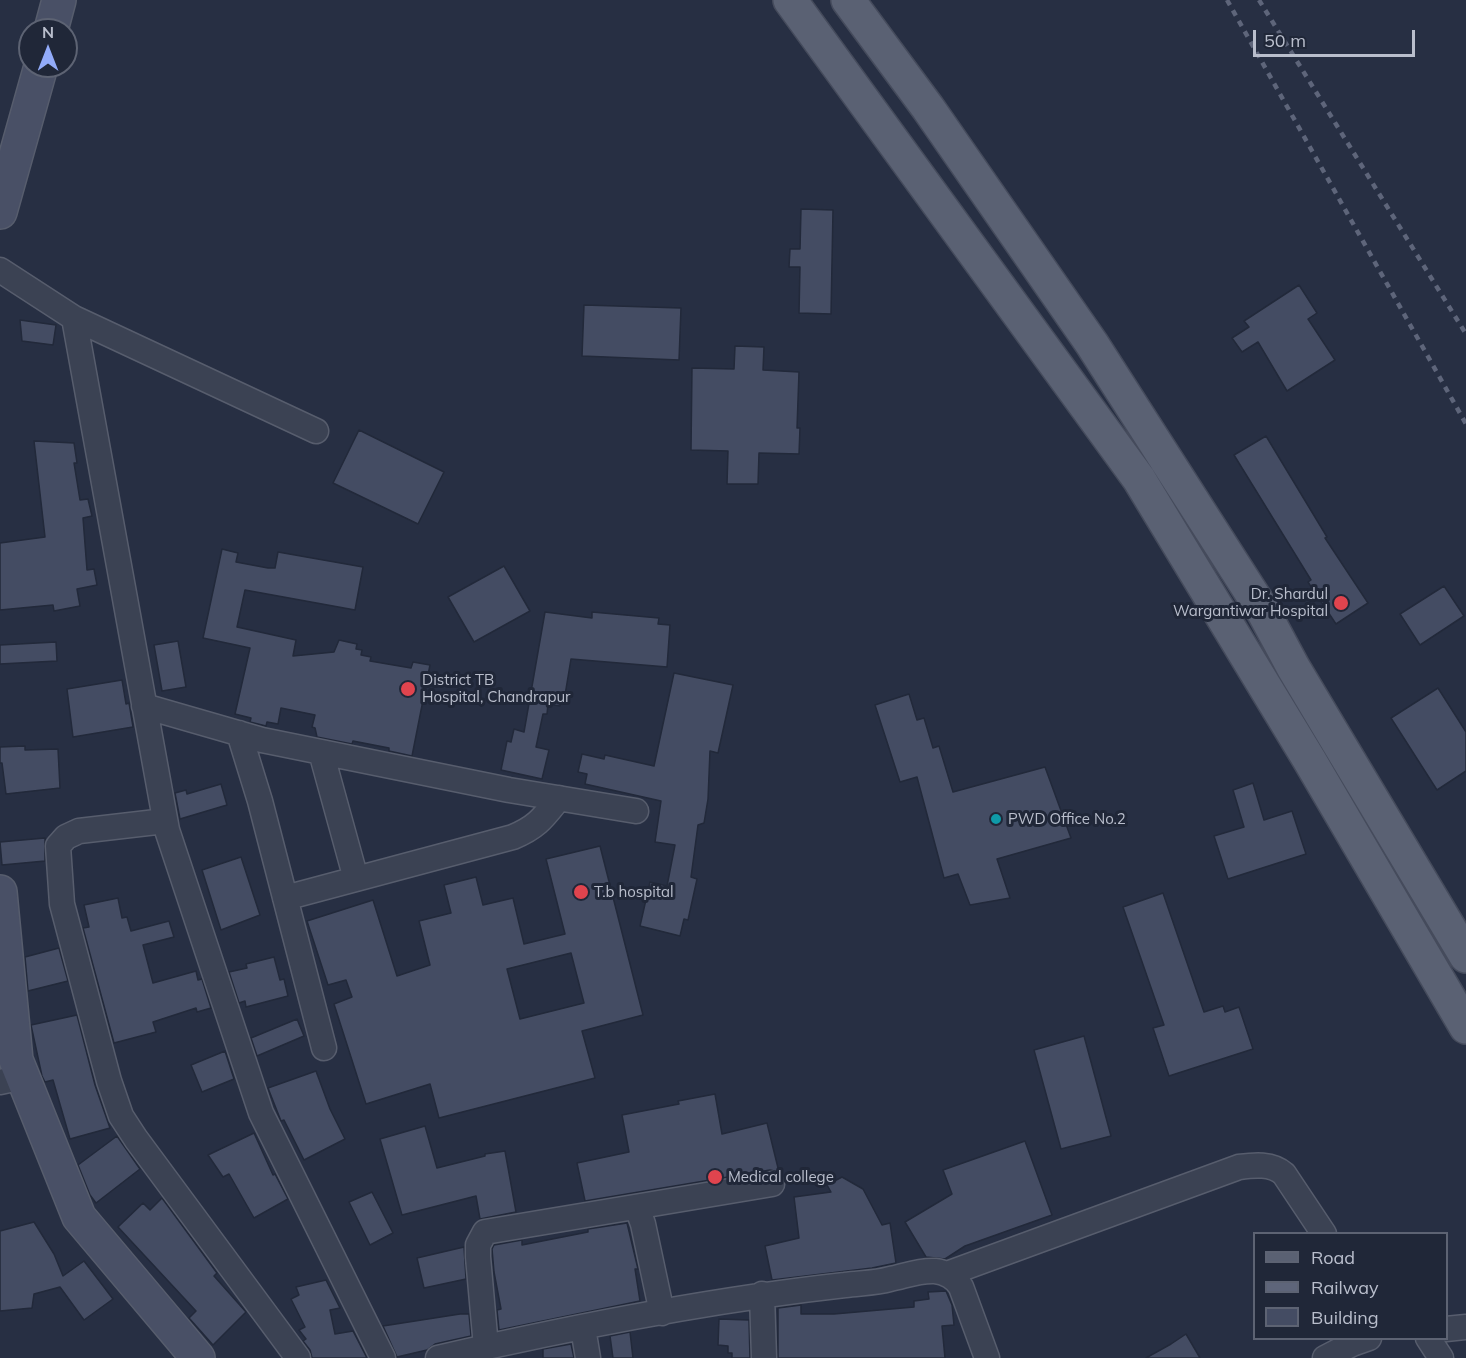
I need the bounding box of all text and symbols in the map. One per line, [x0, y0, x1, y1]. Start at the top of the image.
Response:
north arrow [18, 18, 78, 78]
scale bar [1256, 18, 1418, 56]
text: N [42, 22, 54, 42]
text: 50 m [1264, 29, 1306, 52]
place label: Dr. Shardul Wargantiwar Hospital [1173, 585, 1328, 620]
marker: Dr. Shardul Wargantiwar Hospital [1332, 594, 1350, 612]
place label: District TB Hospital, Chandrapur [422, 671, 571, 706]
marker: District TB Hospital, Chandrapur [399, 680, 417, 698]
place label: PWD Office No.2 [1008, 810, 1126, 828]
marker: PWD Office No.2 [989, 812, 1003, 826]
marker: T.b hospital [572, 883, 590, 901]
place label: T.b hospital [594, 883, 674, 901]
marker: Medical college [706, 1168, 724, 1186]
place label: Medical college [728, 1168, 834, 1186]
legend [1253, 1232, 1448, 1340]
text: Road [1311, 1246, 1355, 1269]
text: Railway [1311, 1276, 1379, 1299]
text: Building [1311, 1306, 1379, 1329]

